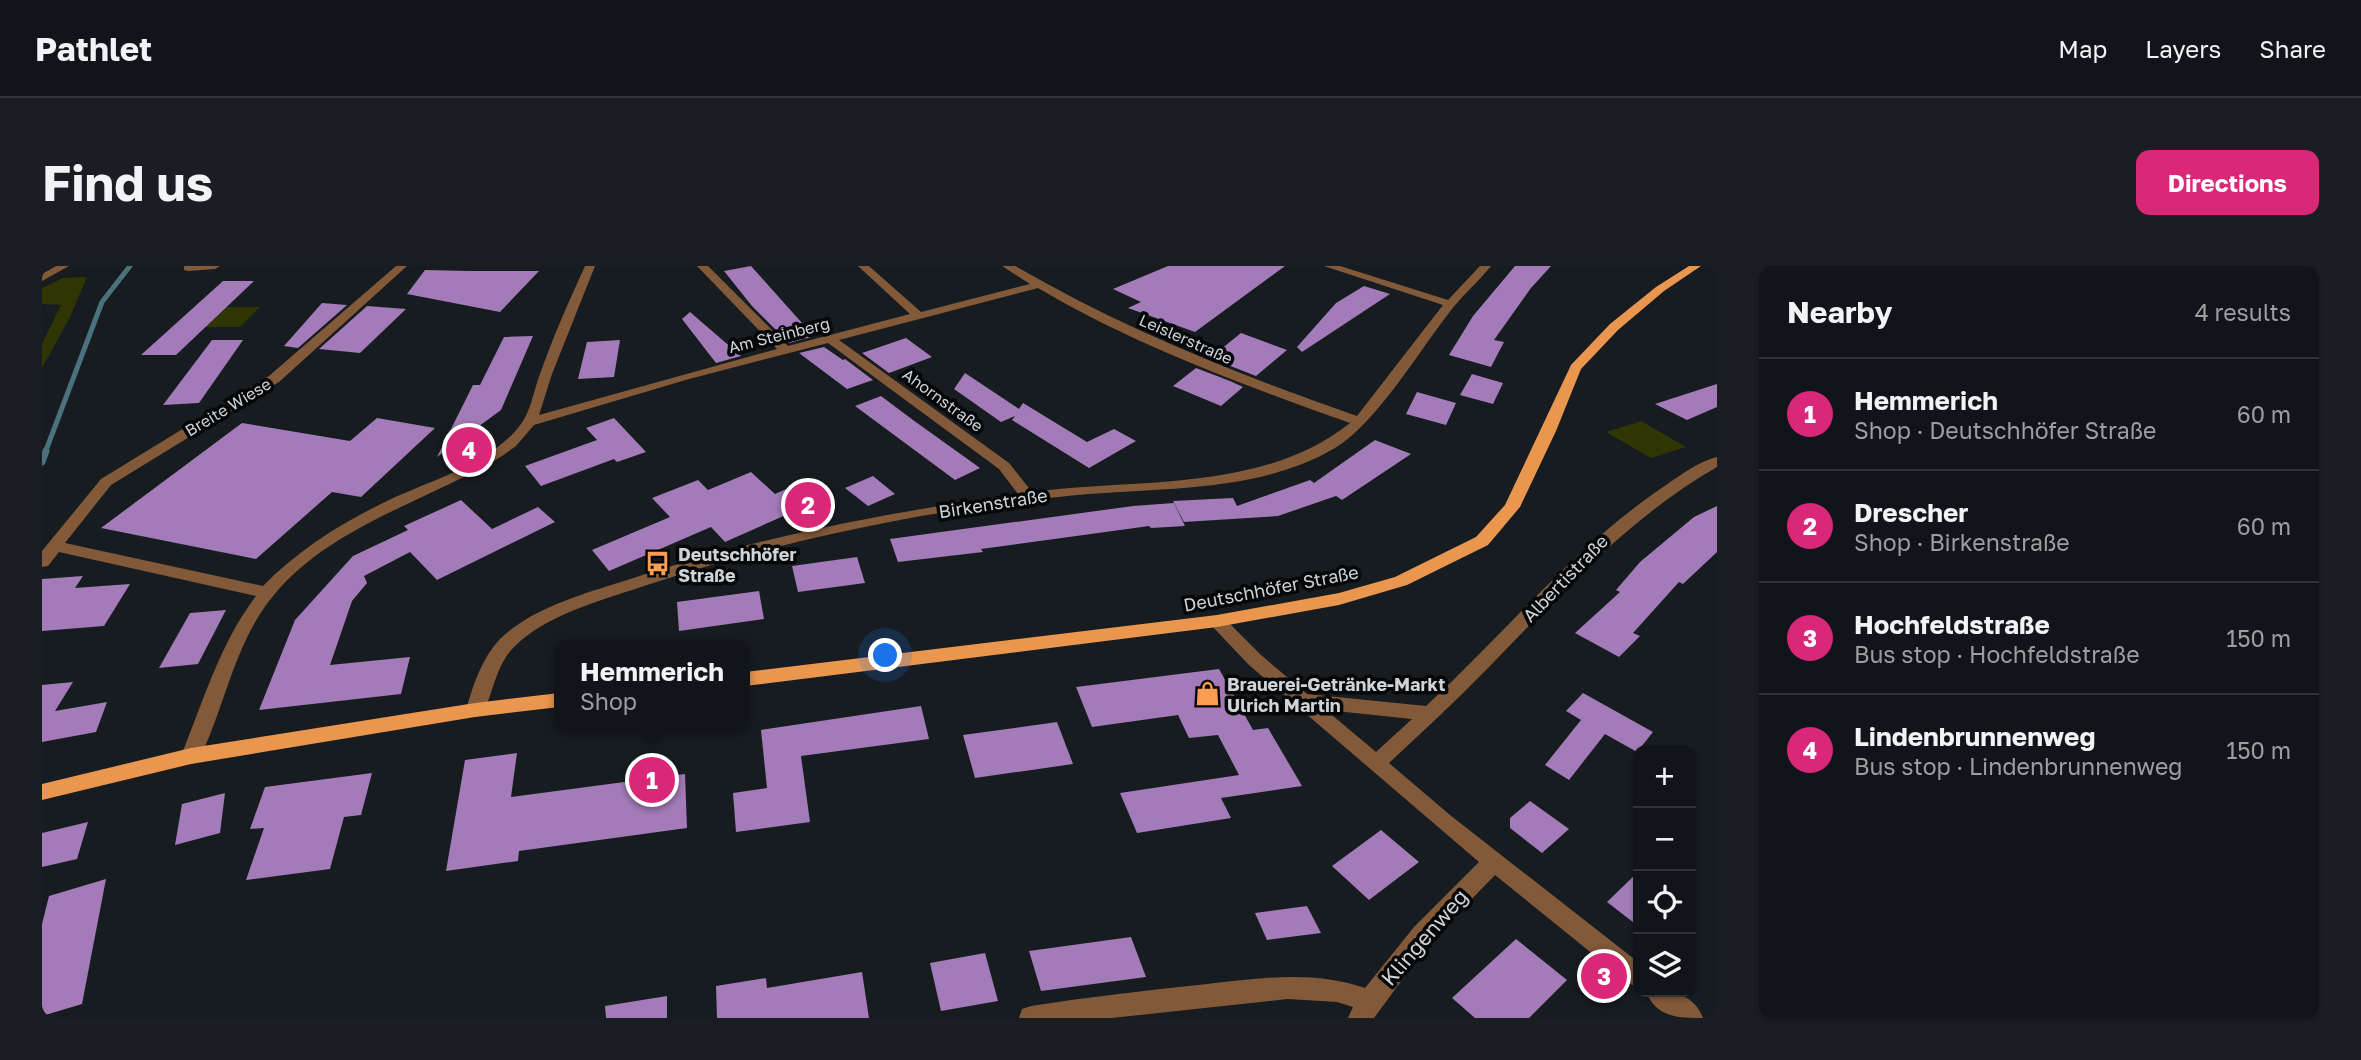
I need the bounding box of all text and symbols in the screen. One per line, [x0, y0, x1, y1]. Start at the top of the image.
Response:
text: Pathlet [35, 29, 152, 68]
text: Map [2058, 34, 2107, 63]
text: Layers [2145, 34, 2221, 63]
text: Share [2259, 34, 2326, 63]
button: Directions [2136, 150, 2319, 215]
text: Find us [42, 153, 213, 212]
text: Nearby [1787, 294, 1892, 330]
text: 4 results [2195, 298, 2291, 326]
street label: Leislerstraße [1136, 310, 1236, 368]
street label: Am Steinberg [726, 313, 832, 357]
street label: Ahornstraße [899, 364, 987, 436]
street label: Breite Wiese [181, 374, 275, 440]
text: Hemmerich [1854, 385, 1998, 416]
text: 1 [1804, 400, 1816, 428]
text: 60 m [2237, 400, 2291, 428]
text: Shop · Deutschhöfer Straße [1854, 416, 2156, 444]
pin: 4 [446, 424, 492, 476]
pin: 2 [785, 479, 831, 531]
street label: Birkenstraße [937, 484, 1049, 522]
text: Drescher [1854, 497, 1968, 528]
text: 2 [1803, 512, 1817, 540]
text: 60 m [2237, 512, 2291, 540]
text: Shop · Birkenstraße [1854, 528, 2070, 556]
street label: Albertistraße [1518, 530, 1612, 626]
place label: Deutschhöfer Straße [678, 543, 796, 586]
bus stop icon: Deutschhöfer Straße [644, 550, 672, 578]
street label: Deutschhöfer Straße [1182, 560, 1360, 616]
text: Hochfeldstraße [1854, 609, 2050, 640]
text: 3 [1803, 624, 1817, 652]
text: 150 m [2226, 624, 2291, 652]
your location [868, 638, 902, 672]
popup [554, 640, 750, 731]
text: Bus stop · Hochfeldstraße [1854, 640, 2140, 668]
text: Hemmerich [580, 656, 724, 687]
place label: Brauerei-Getränke-Markt Ulrich Martin [1227, 673, 1445, 716]
shop icon: Brauerei-Getränke-Markt Ulrich Martin [1193, 680, 1221, 708]
text: Shop [580, 687, 637, 715]
text: Lindenbrunnenweg [1854, 721, 2095, 752]
text: 4 [1803, 736, 1817, 764]
text: 150 m [2226, 736, 2291, 764]
map controls [1633, 745, 1696, 997]
button: + [1633, 745, 1696, 808]
text: Bus stop · Lindenbrunnenweg [1854, 752, 2183, 780]
pin: 1 [629, 754, 675, 806]
button: − [1633, 808, 1696, 871]
button: locate [1633, 871, 1696, 934]
street label: Klingenweg [1375, 883, 1473, 991]
button: layers [1633, 934, 1696, 997]
pin: 3 [1581, 950, 1627, 1002]

